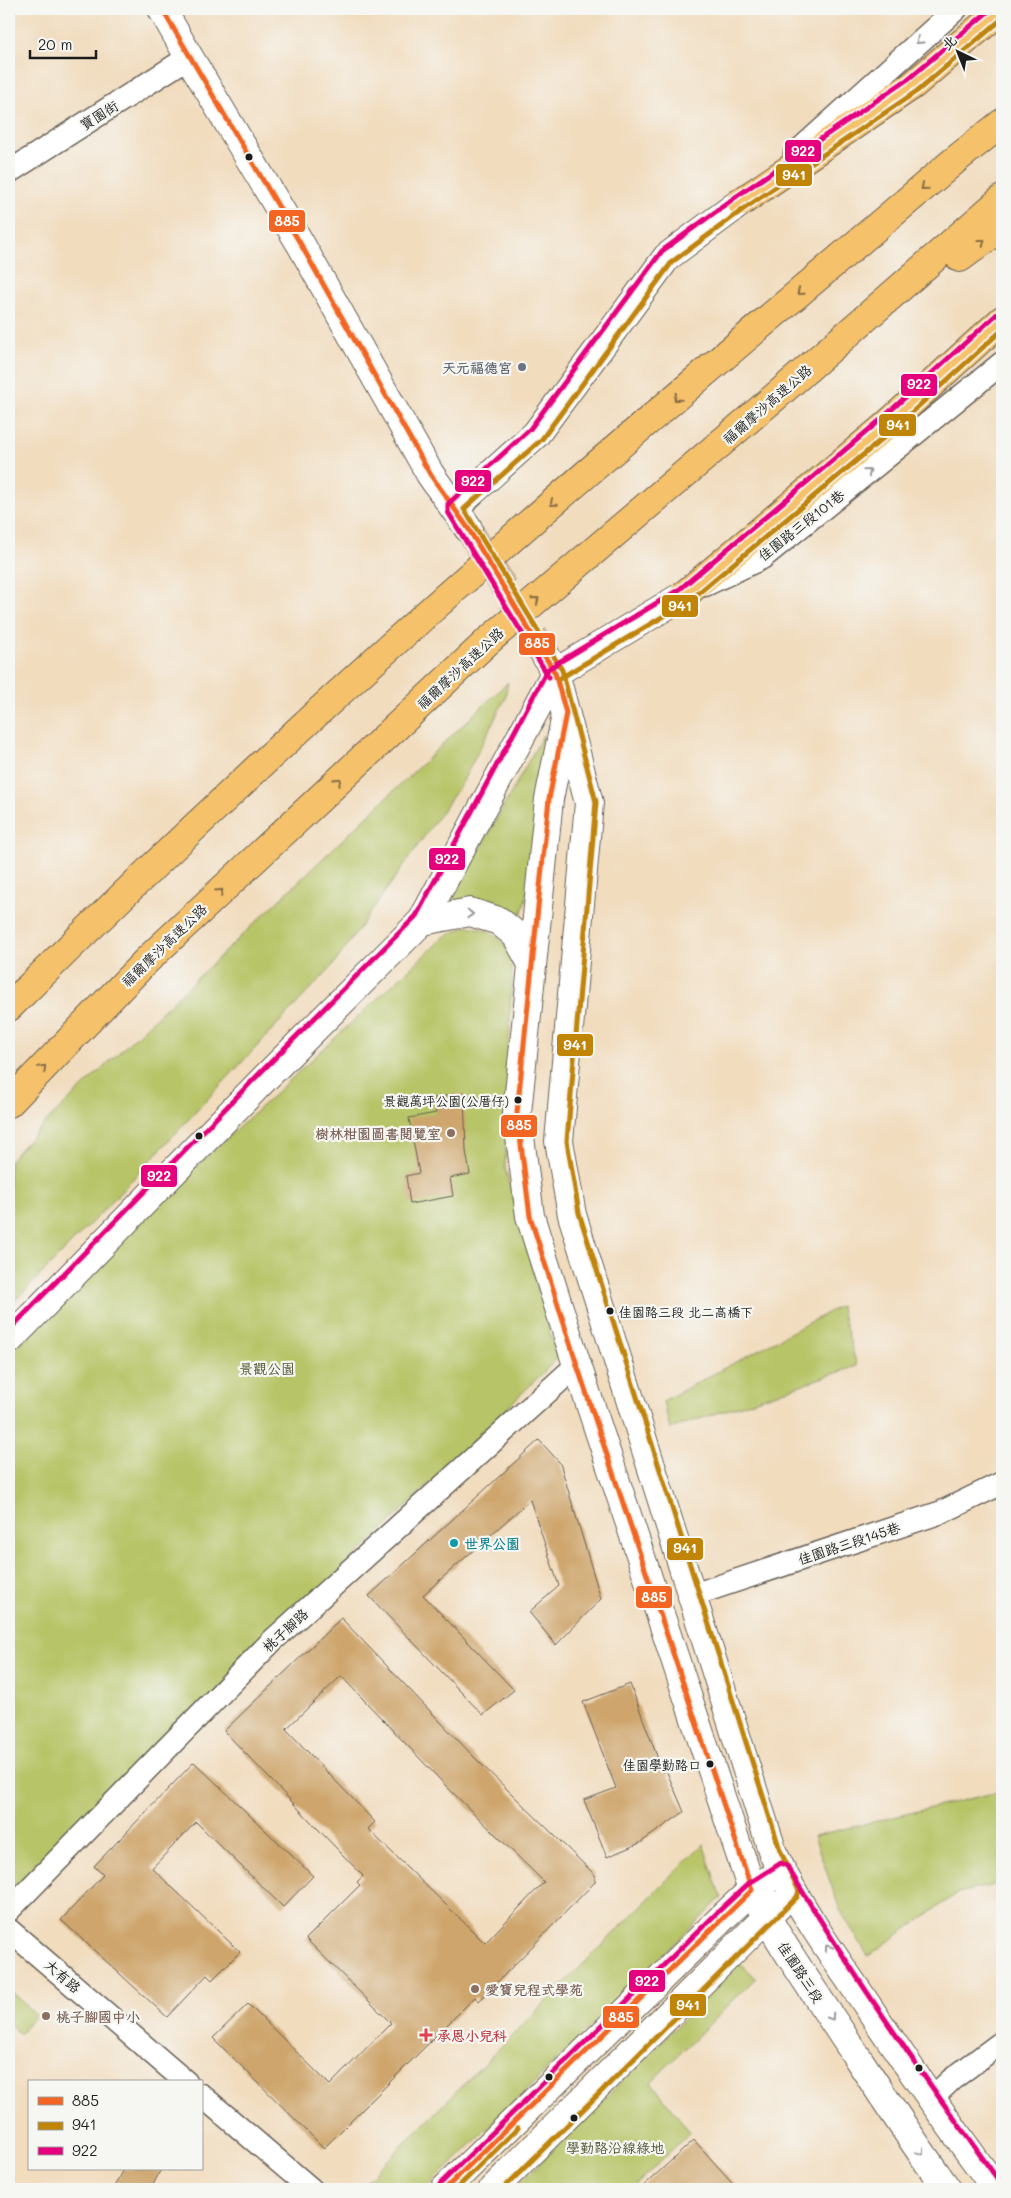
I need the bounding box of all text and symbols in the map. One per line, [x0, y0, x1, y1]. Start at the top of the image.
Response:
scale bar [30, 28, 96, 60]
north arrow [934, 28, 984, 78]
text: 北 [937, 30, 960, 54]
text: 20 m [38, 34, 72, 54]
one-way arrow [916, 35, 925, 44]
street label: 寶園街 [76, 96, 122, 134]
line badge: 922 [784, 139, 822, 163]
text: 922 [791, 141, 815, 160]
unlabelled marker [244, 152, 254, 162]
line badge: 941 [775, 163, 813, 187]
text: 941 [782, 165, 806, 184]
one-way arrow [921, 181, 930, 189]
line badge: 885 [268, 209, 306, 233]
text: 885 [274, 211, 300, 230]
one-way arrow [976, 239, 986, 248]
one-way arrow [797, 287, 806, 296]
place label: 天元福德宮 [442, 358, 512, 377]
street label: 福爾摩沙高速公路 [719, 360, 815, 448]
marker: 天元福德宮 [516, 361, 528, 373]
line badge: 922 [900, 373, 938, 397]
text: 922 [907, 374, 931, 393]
one-way arrow [673, 392, 682, 401]
line badge: 941 [878, 413, 917, 437]
text: 941 [886, 415, 910, 434]
one-way arrow [863, 468, 872, 477]
line badge: 922 [454, 469, 492, 493]
text: 922 [461, 471, 485, 490]
street label: 佳園路三段101巷 [754, 485, 849, 565]
one-way arrow [550, 498, 559, 507]
line badge: 941 [661, 594, 699, 618]
text: 941 [668, 596, 692, 615]
one-way arrow [530, 597, 539, 606]
street label: 福爾摩沙高速公路 [413, 623, 507, 713]
line badge: 885 [518, 632, 556, 656]
text: 885 [524, 633, 550, 652]
one-way arrow [333, 778, 342, 787]
line badge: 922 [428, 847, 466, 871]
text: 922 [435, 849, 459, 868]
one-way arrow [214, 889, 223, 898]
street label: 福爾摩沙高速公路 [117, 899, 211, 991]
one-way arrow [466, 909, 474, 920]
line badge: 941 [556, 1033, 594, 1057]
text: 941 [563, 1035, 587, 1054]
one-way arrow [37, 1065, 46, 1074]
place label: 景觀萬坪公園(公厝仔) [383, 1092, 509, 1109]
marker: 景觀萬坪公園(公厝仔) [513, 1095, 523, 1105]
line badge: 885 [500, 1114, 538, 1138]
text: 885 [506, 1115, 532, 1134]
place label: 樹林柑園圖書閱覽室 [315, 1124, 441, 1143]
marker: 樹林柑園圖書閱覽室 [445, 1127, 457, 1139]
unlabelled marker [194, 1131, 204, 1141]
line badge: 922 [140, 1164, 178, 1188]
text: 922 [147, 1166, 171, 1185]
place label: 佳園路三段 北二高橋下 [619, 1303, 753, 1320]
marker: 佳園路三段 北二高橋下 [605, 1306, 615, 1316]
park label: 景觀公園 [239, 1359, 295, 1378]
street label: 佳園路三段145巷 [795, 1517, 904, 1569]
place label: 世界公園 [464, 1534, 520, 1553]
marker: 世界公園 [448, 1537, 460, 1549]
line badge: 941 [666, 1537, 704, 1561]
text: 941 [673, 1538, 697, 1557]
line badge: 885 [635, 1585, 673, 1609]
text: 885 [641, 1587, 667, 1606]
street label: 桃子腳路 [258, 1604, 312, 1656]
place label: 佳園學勤路口 [623, 1756, 701, 1773]
marker: 佳園學勤路口 [705, 1759, 715, 1769]
street label: 佳園路三段 [774, 1937, 828, 2007]
one-way arrow [825, 1945, 834, 1954]
street label: 大有路 [41, 1955, 85, 1997]
line badge: 922 [628, 1969, 666, 1993]
text: 922 [635, 1971, 659, 1990]
place label: 愛寶兒程式學苑 [485, 1980, 583, 1999]
marker: 愛寶兒程式學苑 [469, 1983, 481, 1995]
line badge: 941 [669, 1993, 707, 2017]
text: 941 [676, 1995, 700, 2014]
line badge: 885 [602, 2005, 640, 2029]
place label: 桃子腳國中小 [56, 2007, 140, 2026]
text: 885 [608, 2007, 634, 2026]
marker: 桃子腳國中小 [40, 2010, 52, 2022]
one-way arrow [825, 2011, 834, 2021]
place label: 承恩小兒科 [437, 2026, 507, 2045]
marker: 承恩小兒科 [419, 2028, 433, 2042]
unlabelled marker [914, 2063, 924, 2073]
unlabelled marker [544, 2072, 554, 2082]
legend [28, 2080, 202, 2170]
text: 885 [72, 2090, 99, 2110]
unlabelled marker [569, 2113, 579, 2123]
text: 941 [72, 2114, 96, 2134]
park label: 學勤路沿線綠地 [566, 2138, 664, 2157]
text: 922 [72, 2140, 98, 2160]
one-way arrow [915, 2146, 924, 2156]

